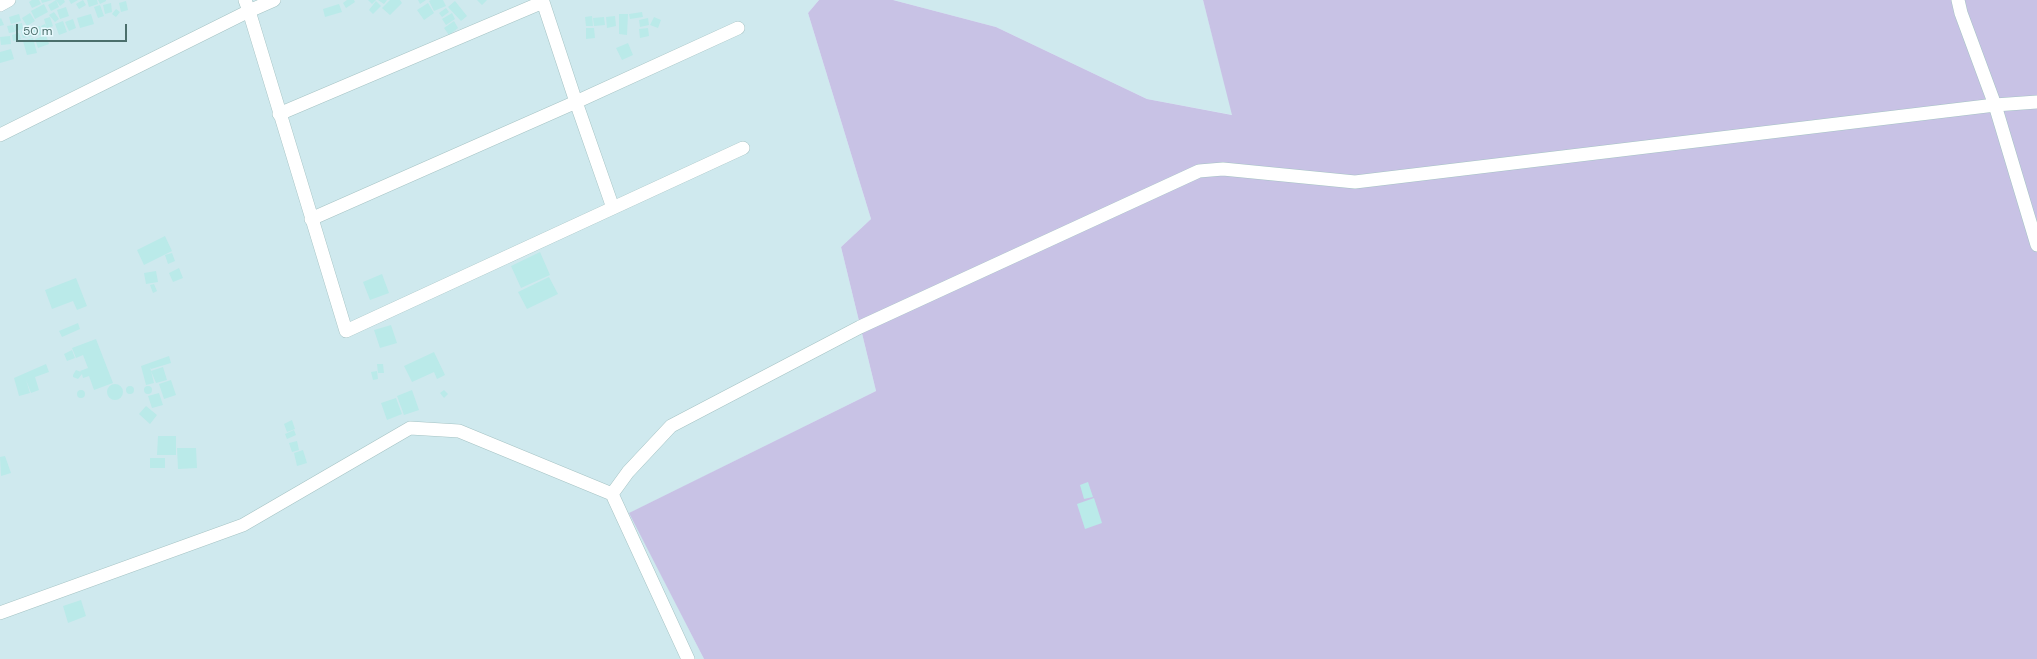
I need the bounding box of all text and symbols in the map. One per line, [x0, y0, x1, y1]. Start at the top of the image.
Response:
scale bar [18, 16, 129, 42]
text: 50 m [23, 23, 52, 39]

